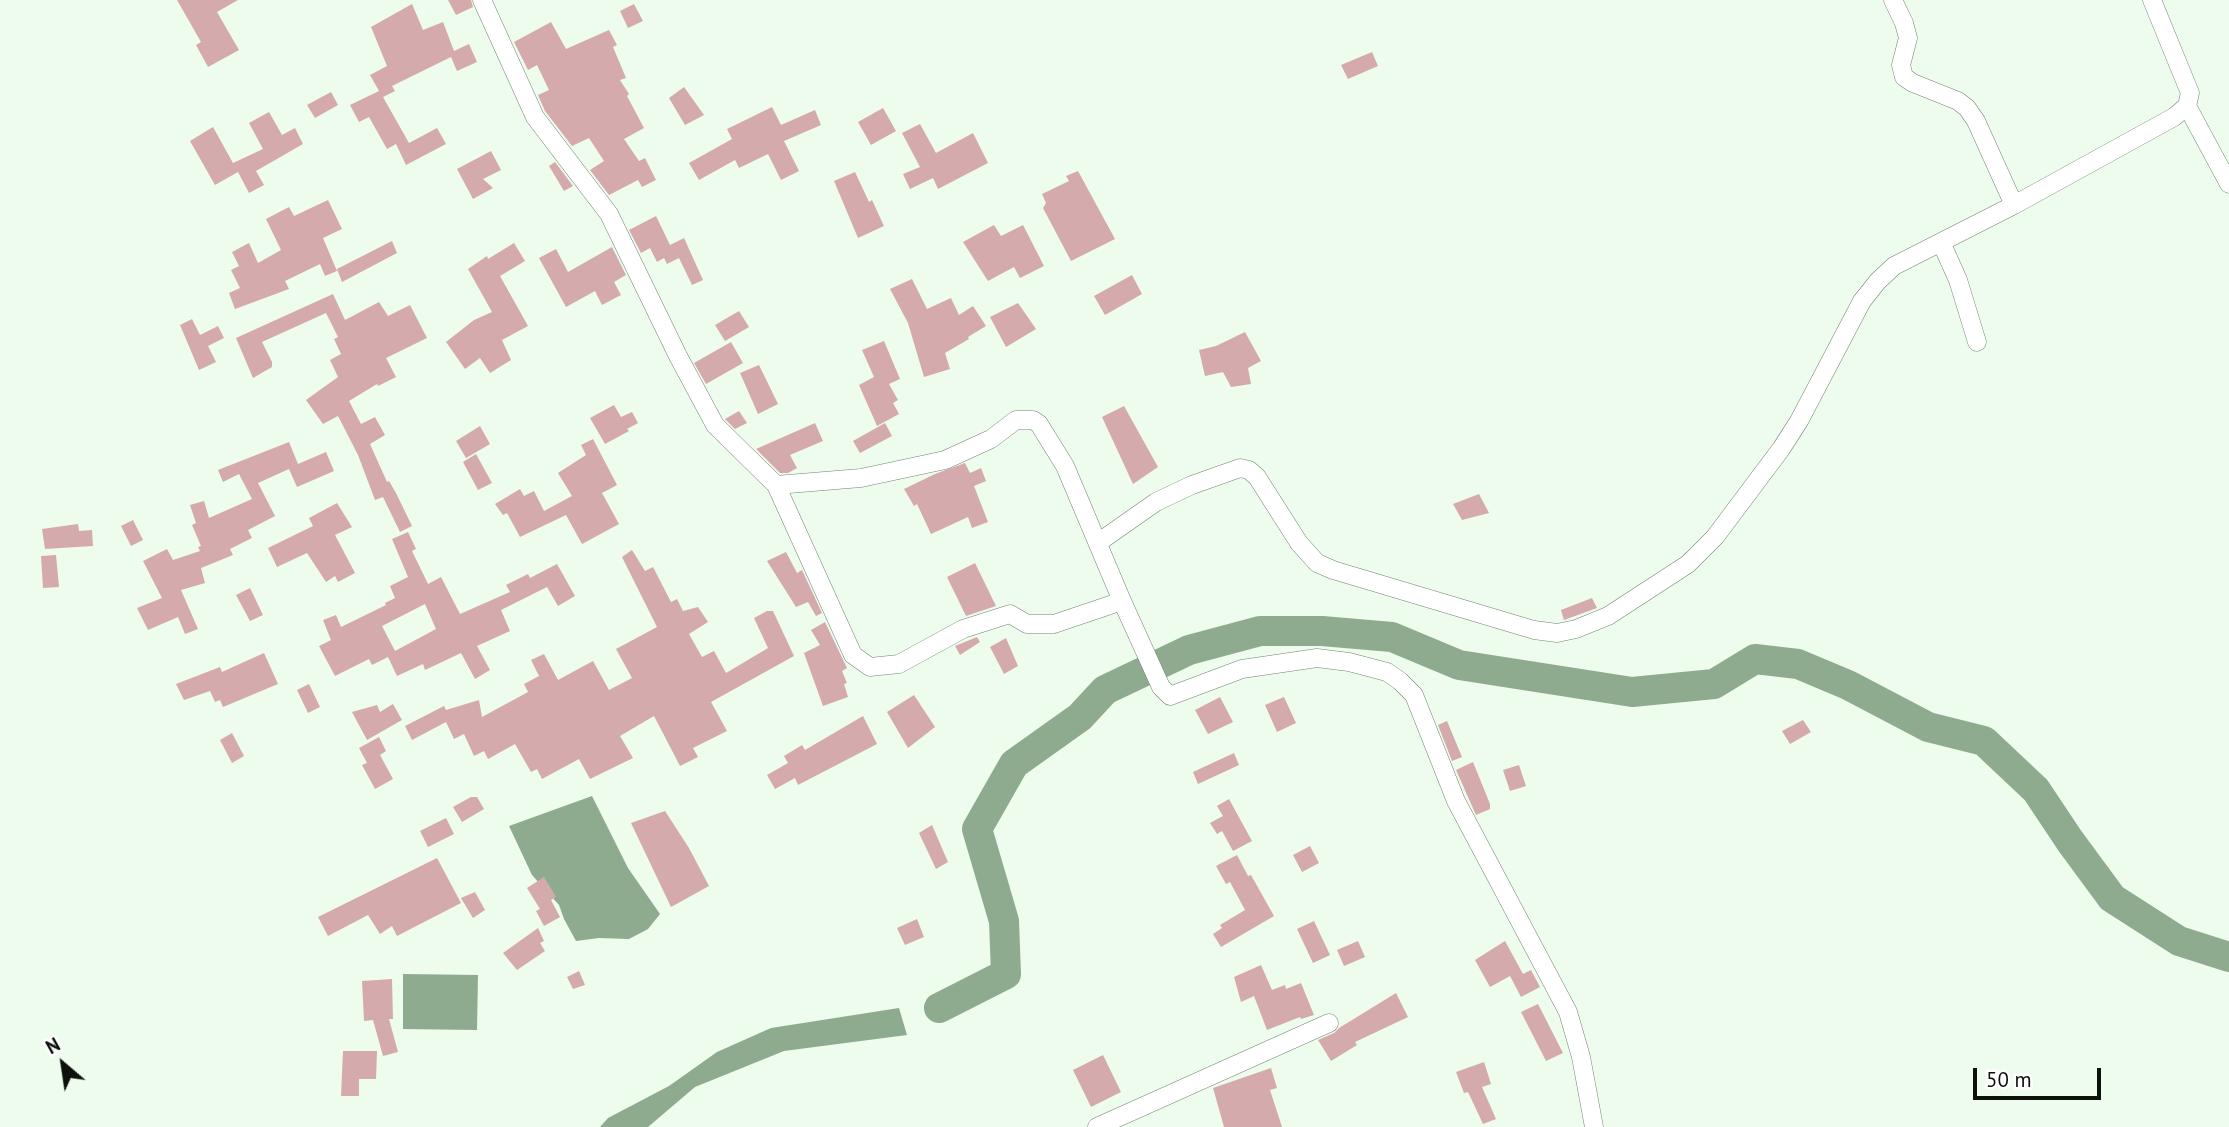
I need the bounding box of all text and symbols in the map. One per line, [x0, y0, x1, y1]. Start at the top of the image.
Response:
north arrow [28, 1029, 98, 1099]
text: N [42, 1032, 64, 1059]
scale bar [1977, 1054, 2105, 1098]
text: 50 m [1986, 1066, 2032, 1093]

